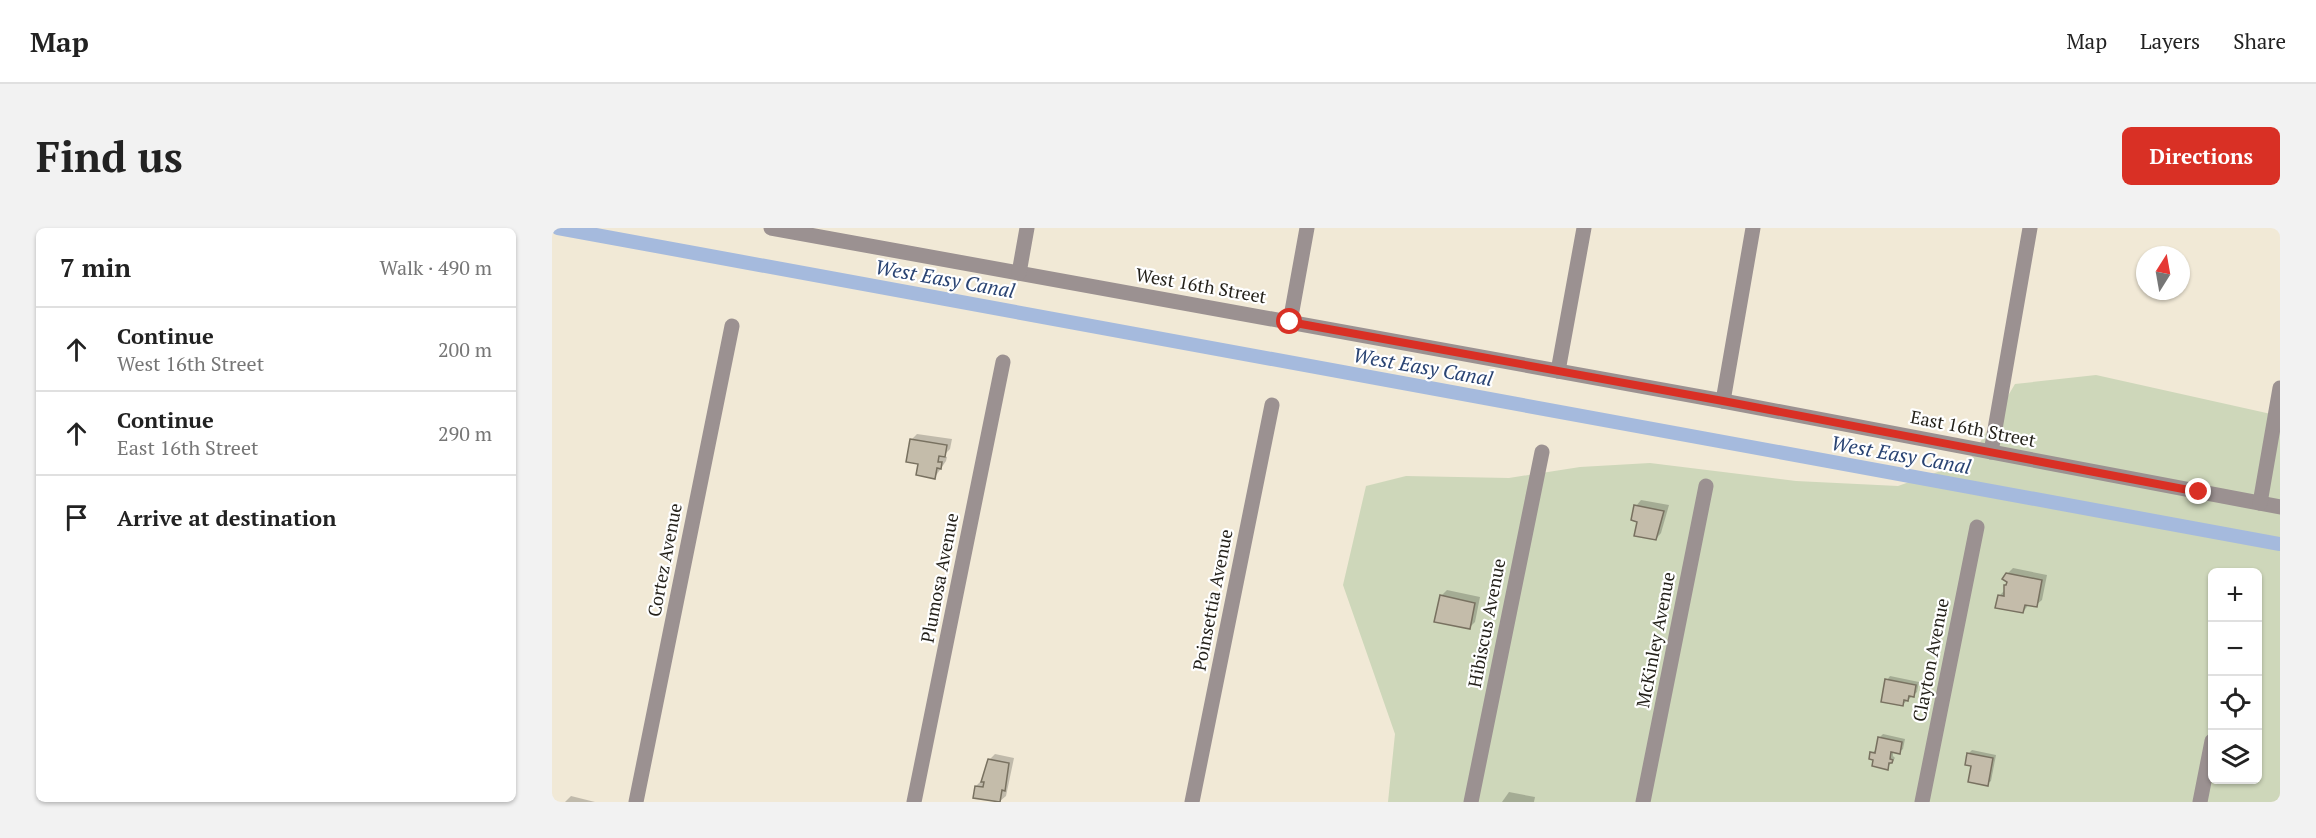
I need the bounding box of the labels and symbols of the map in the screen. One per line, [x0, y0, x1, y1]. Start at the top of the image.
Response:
north arrow [2136, 246, 2190, 300]
water label: West Easy Canal [873, 253, 1018, 304]
street label: West 16th Street [1134, 262, 1269, 308]
route start [1276, 308, 1302, 334]
water label: West Easy Canal [1351, 341, 1496, 392]
street label: East 16th Street [1908, 404, 2038, 452]
water label: West Easy Canal [1829, 429, 1974, 480]
route end [2185, 478, 2211, 504]
street label: Cortez Avenue [641, 501, 687, 619]
street label: Plumosa Avenue [915, 511, 963, 645]
street label: Poinsettia Avenue [1187, 527, 1238, 673]
street label: Hibiscus Avenue [1462, 556, 1510, 689]
street label: McKinley Avenue [1630, 570, 1680, 710]
street label: Clayton Avenue [1906, 596, 1954, 724]

